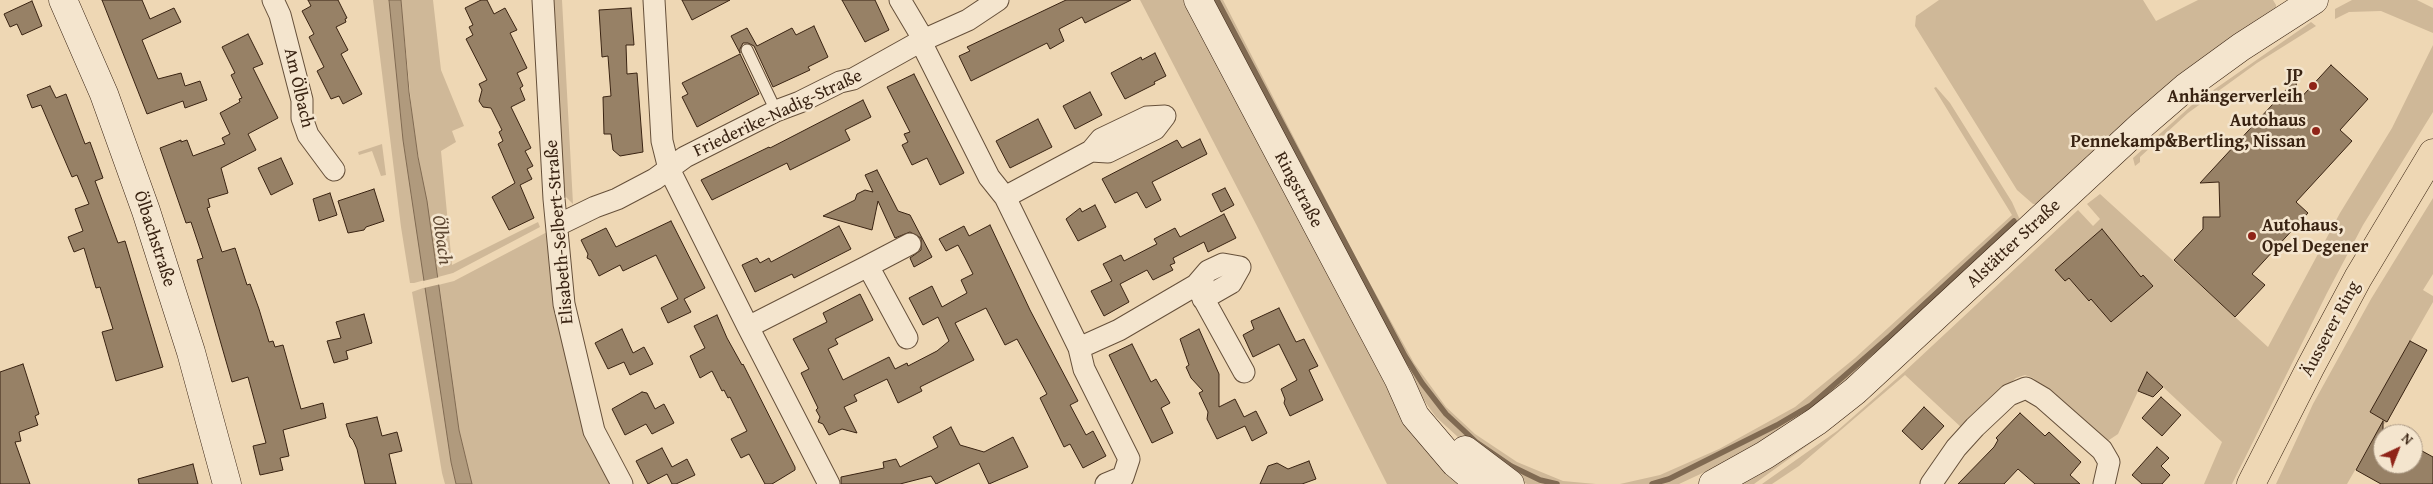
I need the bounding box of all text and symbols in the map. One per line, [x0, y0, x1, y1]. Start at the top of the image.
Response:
street label: Am Ölbach [278, 46, 318, 130]
street label: Friederike-Nadig-Straße [690, 65, 866, 163]
place label: JP Anhängerverleih [2167, 65, 2303, 108]
marker: JP Anhängerverleih [2307, 80, 2319, 92]
place label: Autohaus Pennekamp&Bertling, Nissan [2071, 110, 2306, 152]
marker: Autohaus Pennekamp&Bertling, Nissan [2310, 125, 2322, 137]
street label: Elisabeth-Selbert-Straße [541, 139, 579, 325]
street label: Ringstraße [1269, 148, 1327, 232]
street label: Ölbachstraße [128, 188, 180, 290]
street label: Alstätter Straße [1963, 195, 2065, 293]
water label: Ölbach [426, 214, 456, 266]
place label: Autohaus, Opel Degener [2262, 215, 2369, 258]
marker: Autohaus, Opel Degener [2246, 230, 2258, 242]
street label: Äusserer Ring [2297, 278, 2365, 380]
north arrow [2373, 424, 2423, 474]
text: N [2397, 428, 2418, 449]

